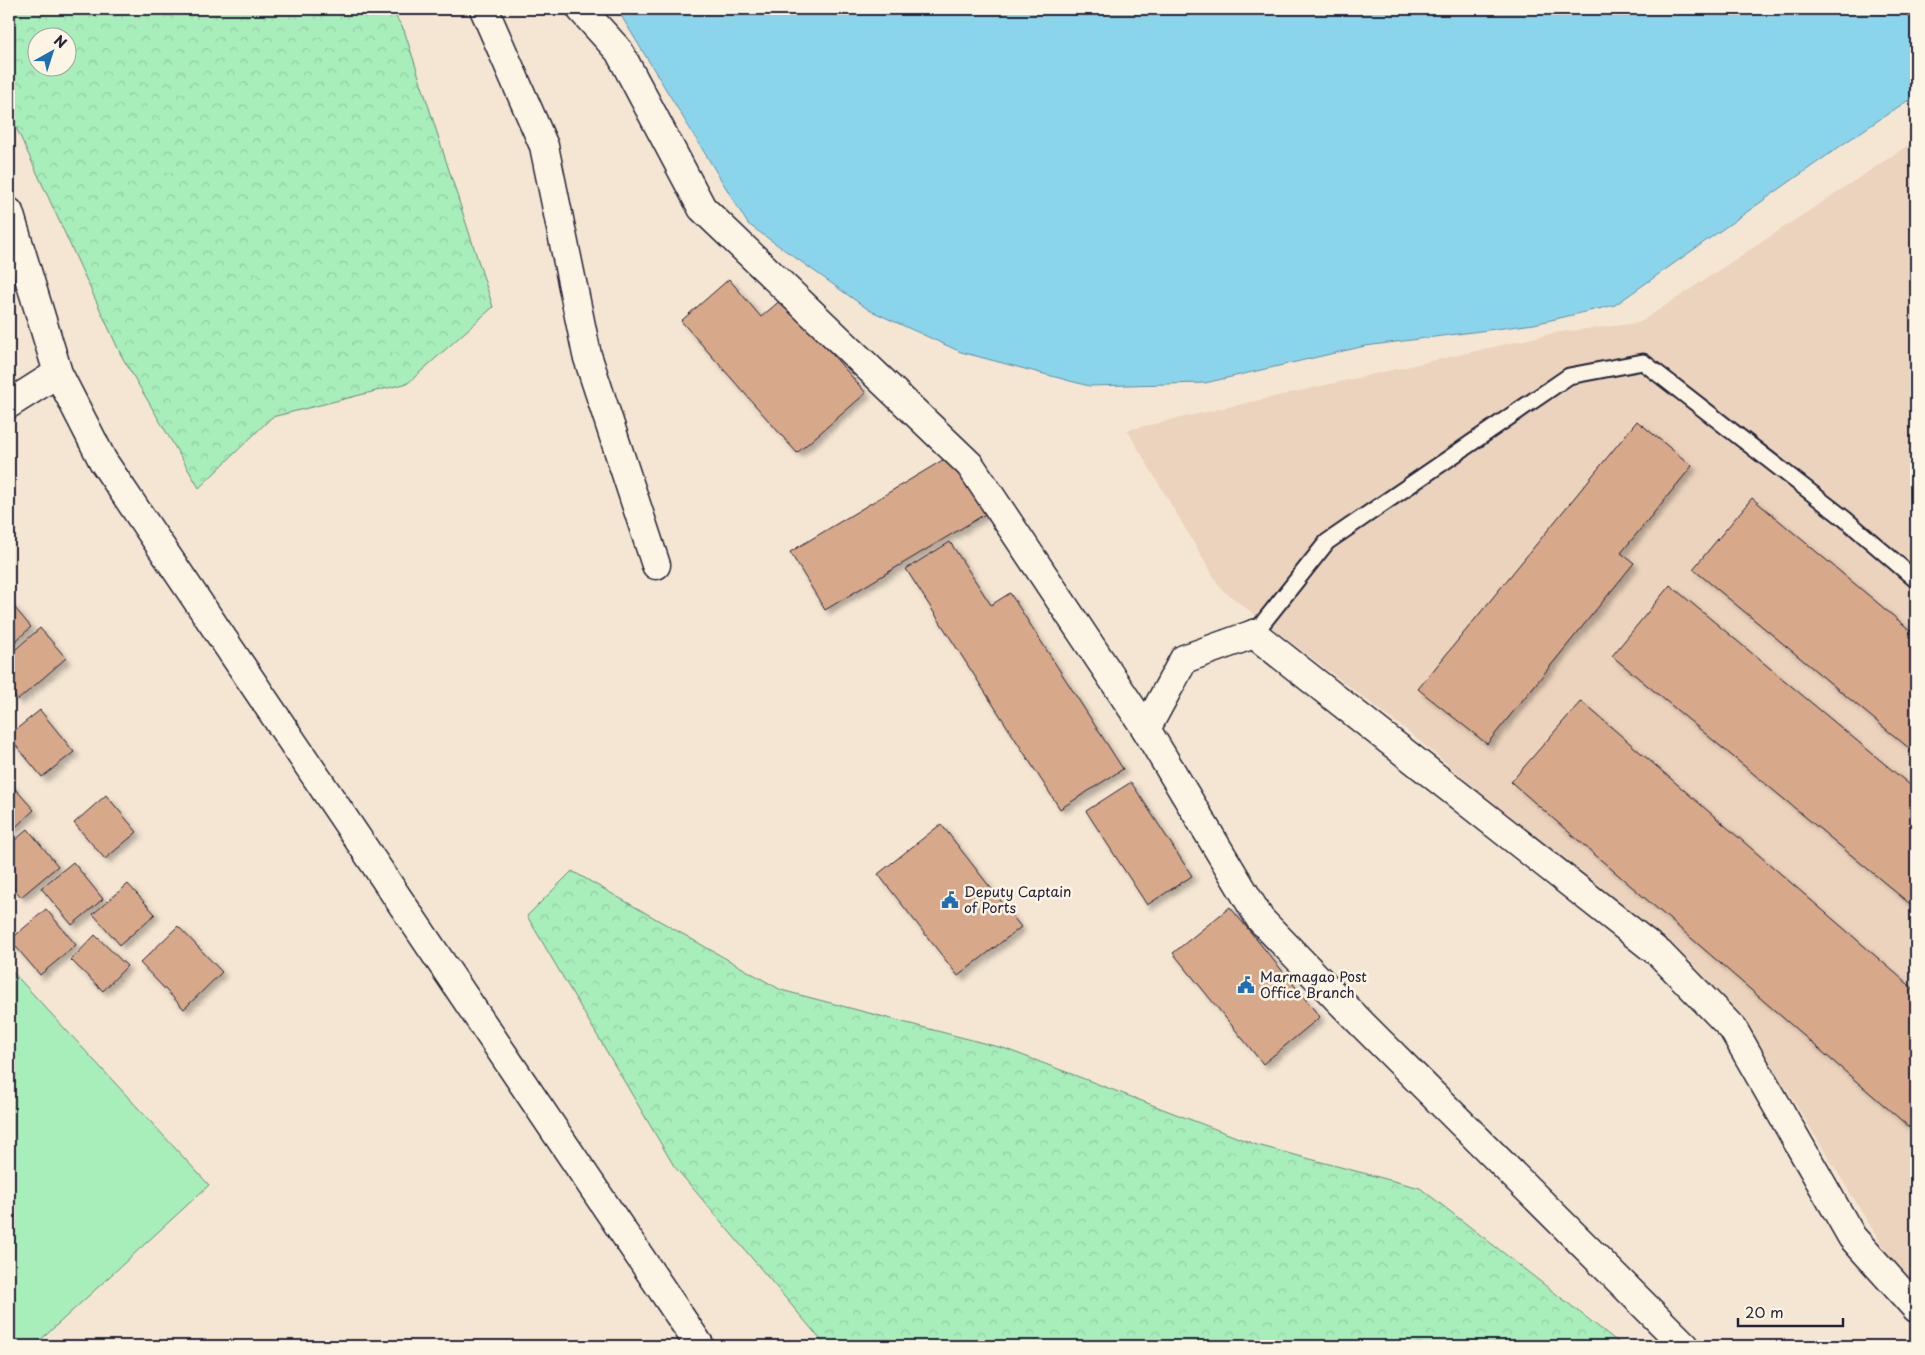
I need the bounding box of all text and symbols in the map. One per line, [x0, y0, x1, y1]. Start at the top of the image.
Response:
north arrow [28, 28, 78, 78]
text: N [50, 30, 71, 53]
place label: Deputy Captain of Ports [964, 881, 1072, 918]
public building icon: Deputy Captain of Ports [940, 890, 960, 910]
place label: Marmagao Post Office Branch [1260, 966, 1367, 1003]
public building icon: Marmagao Post Office Branch [1236, 975, 1256, 995]
scale bar [1738, 1295, 1842, 1327]
text: 20 m [1745, 1300, 1784, 1323]

